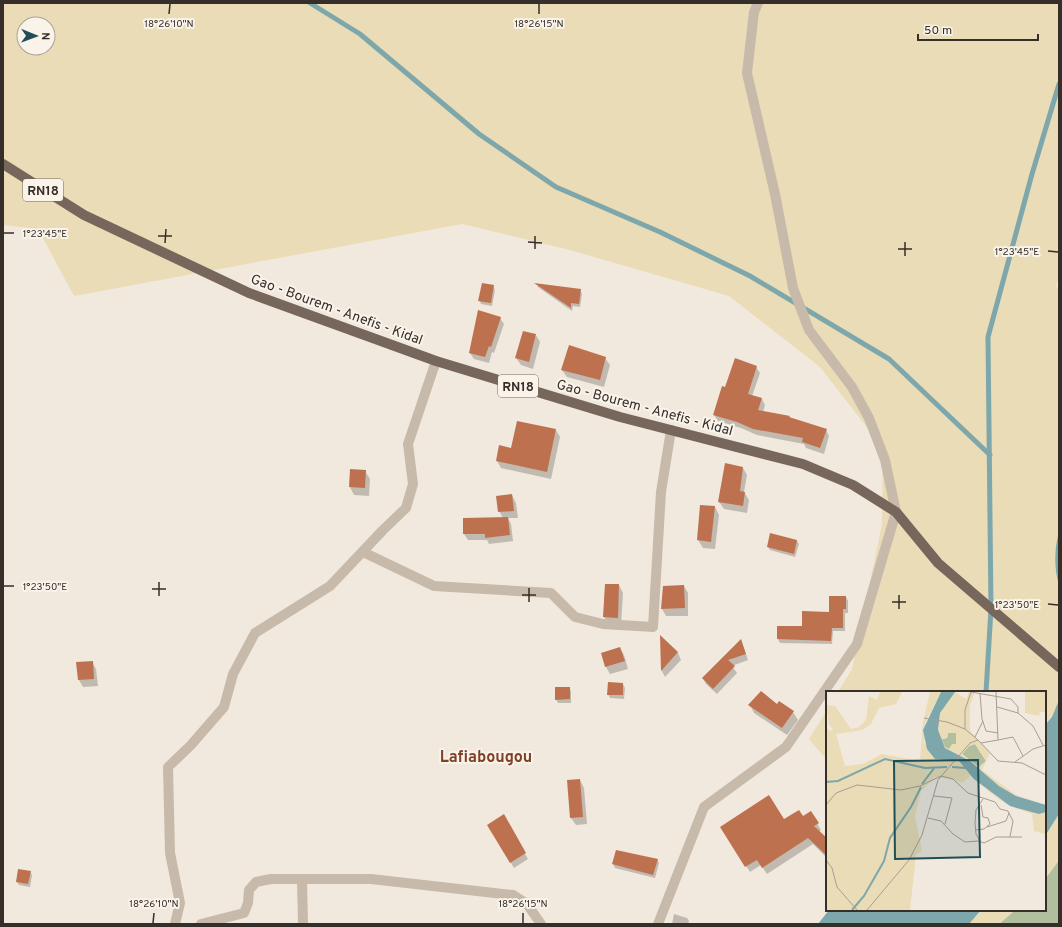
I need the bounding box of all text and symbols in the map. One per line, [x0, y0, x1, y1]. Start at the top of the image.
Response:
north arrow [16, 16, 56, 56]
scale bar [918, 16, 1038, 42]
text: 18°26'10"N [144, 18, 194, 31]
text: 18°26'15"N [514, 18, 564, 31]
text: 50 m [924, 23, 952, 39]
text: N [38, 32, 52, 40]
road number: RN18 [23, 179, 63, 201]
text: 1°23'45"E [23, 228, 67, 241]
text: 1°23'45"E [995, 246, 1039, 259]
street label: Gao - Bourem - Anefis - Kidal [248, 271, 425, 350]
road number: RN18 [498, 375, 538, 397]
street label: Gao - Bourem - Anefis - Kidal [555, 377, 735, 440]
text: 1°23'50"E [23, 581, 67, 594]
text: 1°23'50"E [995, 599, 1039, 612]
inset map [826, 691, 1046, 911]
district label: Lafiabougou [440, 748, 532, 768]
text: 18°26'10"N [129, 898, 179, 911]
text: 18°26'15"N [498, 898, 548, 911]

